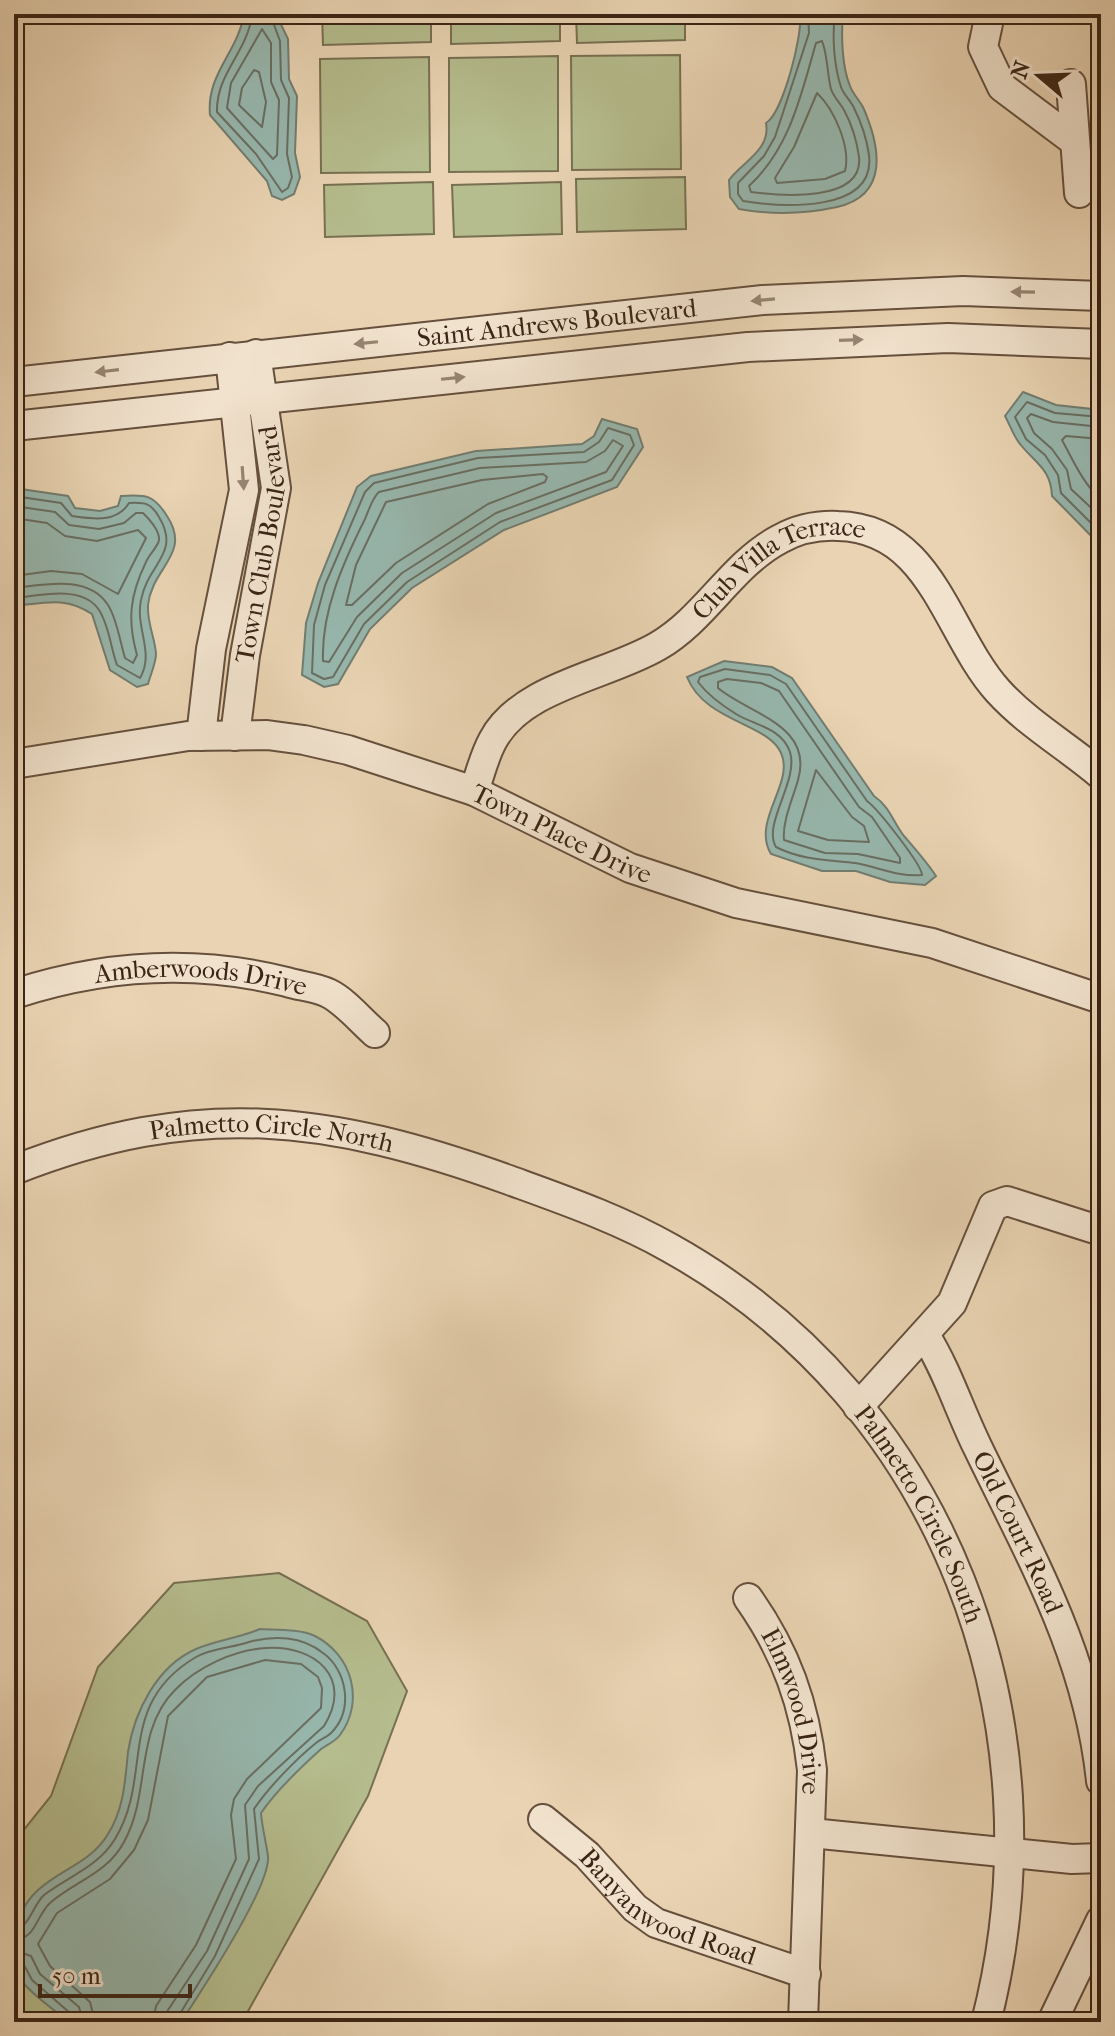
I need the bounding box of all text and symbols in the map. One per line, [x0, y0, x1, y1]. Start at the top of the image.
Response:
north arrow [999, 36, 1079, 116]
text: N [1006, 57, 1036, 82]
one-way arrow [1010, 286, 1035, 299]
street label: Saint Andrews Boulevard [415, 292, 699, 354]
one-way arrow [750, 294, 775, 307]
one-way arrow [839, 334, 864, 347]
one-way arrow [353, 336, 378, 349]
one-way arrow [94, 365, 119, 378]
one-way arrow [441, 371, 466, 384]
street label: Town Club Boulevard [229, 423, 292, 665]
one-way arrow [237, 466, 250, 491]
street label: Club Villa Terrace [686, 511, 869, 626]
street label: Town Place Drive [467, 777, 656, 890]
street label: Amberwoods Drive [91, 953, 310, 1002]
street label: Palmetto Circle North [147, 1108, 397, 1159]
street label: Palmetto Circle South [848, 1399, 990, 1628]
street label: Old Court Road [966, 1446, 1070, 1619]
street label: Elmwood Drive [754, 1623, 827, 1795]
street label: Banyanwood Road [572, 1842, 761, 1972]
scale bar [40, 1948, 190, 1998]
text: 50 m [52, 1962, 101, 1990]

